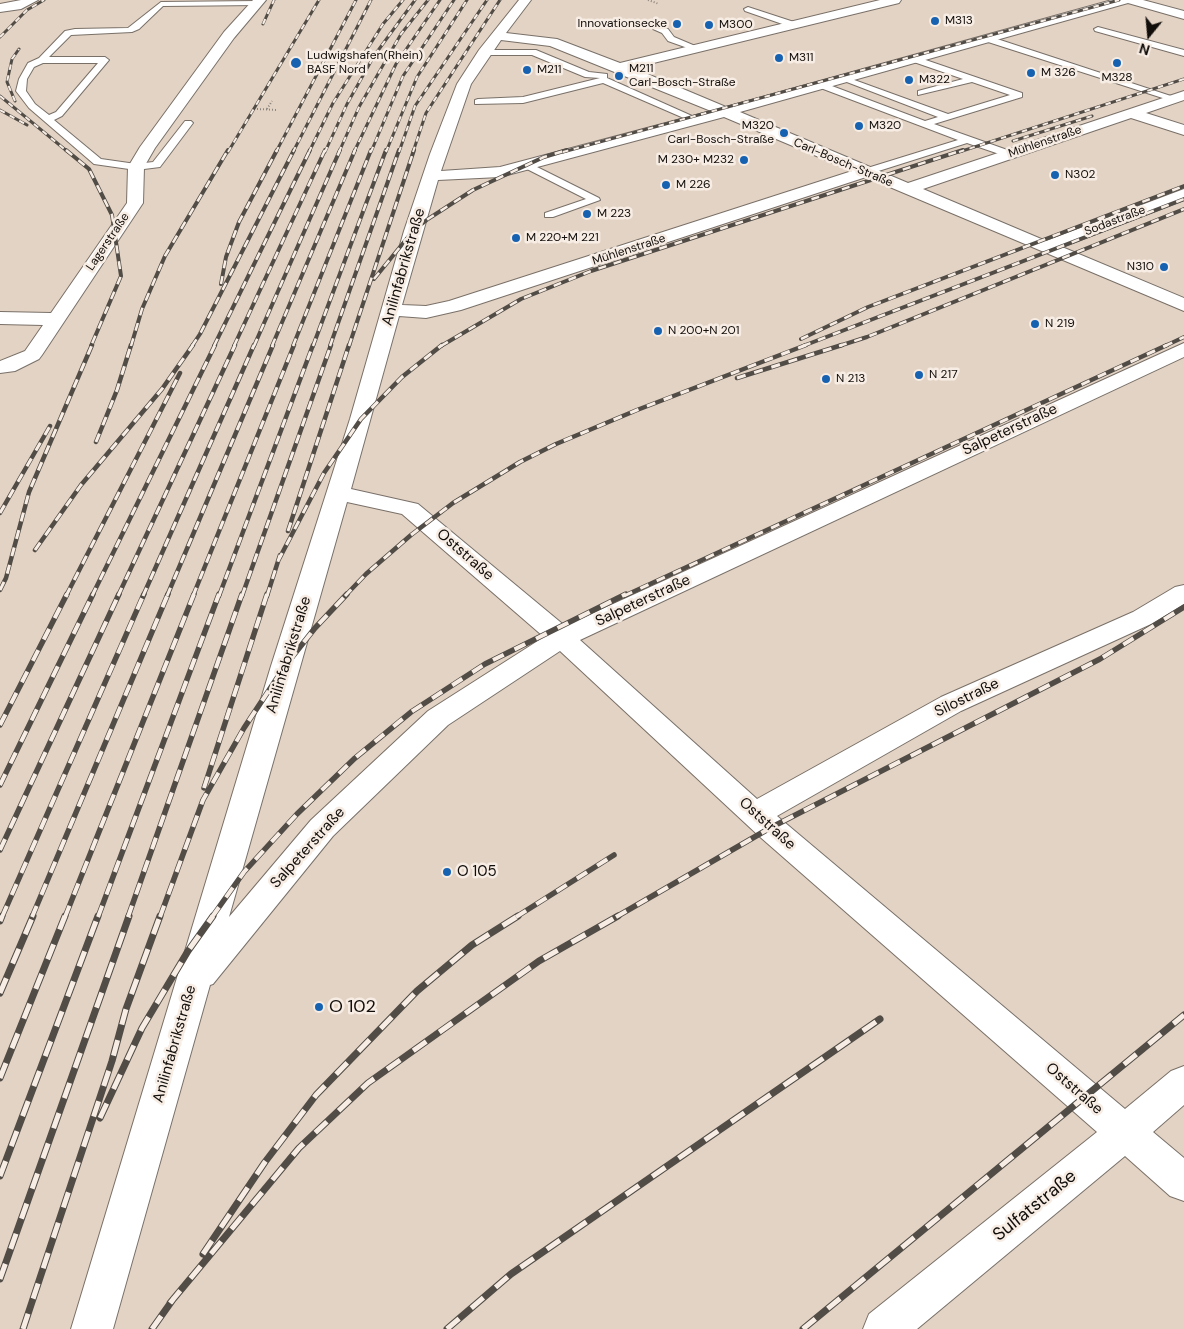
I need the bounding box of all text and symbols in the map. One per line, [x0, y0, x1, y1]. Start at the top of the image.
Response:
north arrow [1124, 10, 1174, 60]
place label: M313 [945, 14, 973, 28]
marker: M313 [929, 15, 941, 27]
place label: Innovationsecke [577, 17, 667, 31]
marker: Innovationsecke [671, 18, 683, 30]
place label: M300 [719, 18, 753, 32]
marker: M300 [703, 19, 715, 31]
text: N [1137, 39, 1152, 59]
place label: Ludwigshafen(Rhein) BASF Nord [307, 49, 423, 77]
place label: M311 [789, 51, 813, 65]
marker: M311 [773, 52, 785, 64]
marker: Ludwigshafen(Rhein) BASF Nord [289, 56, 303, 70]
marker: M328 [1111, 57, 1123, 69]
place label: M211 Carl-Bosch-Straße [629, 62, 736, 90]
place label: M211 [537, 63, 561, 77]
marker: M211 [521, 64, 533, 76]
place label: M 326 [1041, 66, 1076, 80]
marker: M 326 [1025, 67, 1037, 79]
marker: M211 Carl-Bosch-Straße [613, 70, 625, 82]
place label: M328 [1101, 71, 1133, 85]
place label: M322 [919, 73, 950, 87]
marker: M322 [903, 74, 915, 86]
place label: M320 Carl-Bosch-Straße [667, 119, 774, 147]
place label: M320 [869, 119, 901, 133]
marker: M320 [853, 120, 865, 132]
street label: Mühlenstraße [1007, 123, 1083, 161]
marker: M320 Carl-Bosch-Straße [778, 127, 790, 139]
street label: Carl-Bosch-Straße [791, 136, 895, 190]
place label: M 230+ M232 [658, 153, 734, 167]
marker: M 230+ M232 [738, 154, 750, 166]
place label: N302 [1065, 168, 1095, 182]
marker: N302 [1049, 169, 1061, 181]
place label: M 226 [676, 178, 711, 192]
marker: M 226 [660, 179, 672, 191]
street label: Sodastraße [1082, 203, 1148, 239]
street label: Anilinfabrikstraße [379, 206, 429, 328]
place label: M 223 [597, 207, 631, 221]
marker: M 223 [581, 208, 593, 220]
street label: Lagerstraße [83, 210, 133, 274]
place label: M 220+M 221 [526, 231, 599, 245]
street label: Mühlenstraße [591, 231, 667, 269]
marker: M 220+M 221 [510, 232, 522, 244]
place label: N310 [1127, 260, 1154, 274]
marker: N310 [1158, 261, 1170, 273]
place label: N 219 [1045, 317, 1075, 331]
marker: N 219 [1029, 318, 1041, 330]
place label: N 200+N 201 [668, 324, 740, 338]
marker: N 200+N 201 [652, 325, 664, 337]
place label: N 217 [929, 368, 958, 382]
marker: N 217 [913, 369, 925, 381]
place label: N 213 [836, 372, 865, 386]
marker: N 213 [820, 373, 832, 385]
street label: Salpeterstraße [960, 400, 1060, 460]
street label: Oststraße [433, 525, 497, 585]
street label: Salpeterstraße [593, 571, 693, 631]
street label: Anilinfabrikstraße [263, 594, 315, 716]
street label: Silostraße [932, 675, 1002, 721]
street label: Oststraße [735, 794, 799, 854]
street label: Salpeterstraße [267, 804, 349, 892]
place label: O 105 [457, 863, 497, 881]
marker: O 105 [441, 866, 453, 878]
street label: Anilinfabrikstraße [150, 983, 200, 1105]
place label: O 102 [329, 996, 376, 1018]
marker: O 102 [313, 1001, 325, 1013]
street label: Oststraße [1042, 1059, 1106, 1119]
street label: Sulfatstraße [989, 1166, 1081, 1246]

